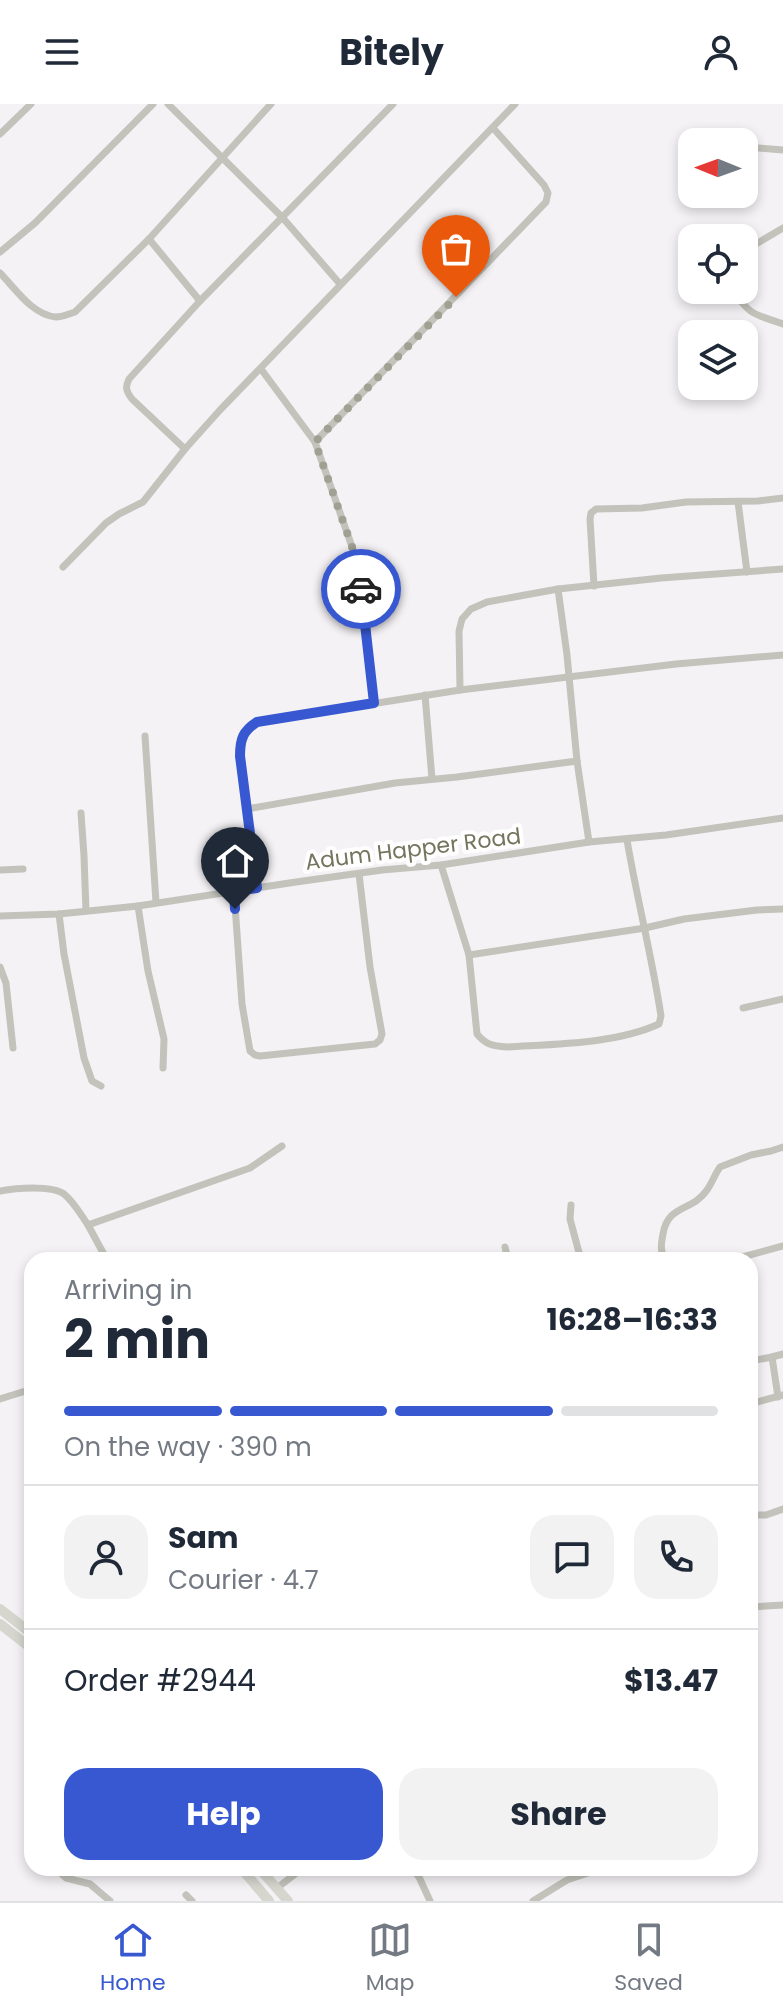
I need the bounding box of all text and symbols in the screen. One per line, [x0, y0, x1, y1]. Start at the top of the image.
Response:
text: Bitely [339, 27, 444, 78]
icon: menu [40, 30, 84, 74]
icon: person [699, 30, 743, 74]
north arrow [678, 128, 758, 208]
map controls [678, 128, 758, 400]
pin [422, 215, 490, 297]
button: locate [678, 224, 758, 304]
icon: bag [434, 227, 478, 271]
button: layers [678, 320, 758, 400]
courier [321, 549, 401, 629]
icon: car [339, 567, 383, 611]
street label: Adum Happer Road [303, 820, 523, 878]
pin [201, 827, 269, 909]
icon: home [213, 839, 257, 883]
text: Arriving in [64, 1272, 193, 1308]
text: 16:28–16:33 [546, 1298, 718, 1341]
text: 2 min [64, 1303, 210, 1376]
text: On the way · 390 m [64, 1429, 312, 1465]
button: person [64, 1515, 148, 1599]
button: chat [530, 1515, 614, 1599]
button: phone [634, 1515, 718, 1599]
text: Sam [168, 1516, 239, 1559]
text: Courier · 4.7 [168, 1562, 319, 1598]
text: Order #2944 [64, 1659, 256, 1702]
text: $13.47 [624, 1659, 718, 1702]
button: Help [64, 1768, 383, 1860]
button: Share [399, 1768, 718, 1860]
tab: Home [100, 1918, 166, 1999]
tab: Map [366, 1918, 414, 1999]
tab: Saved [614, 1918, 683, 1999]

